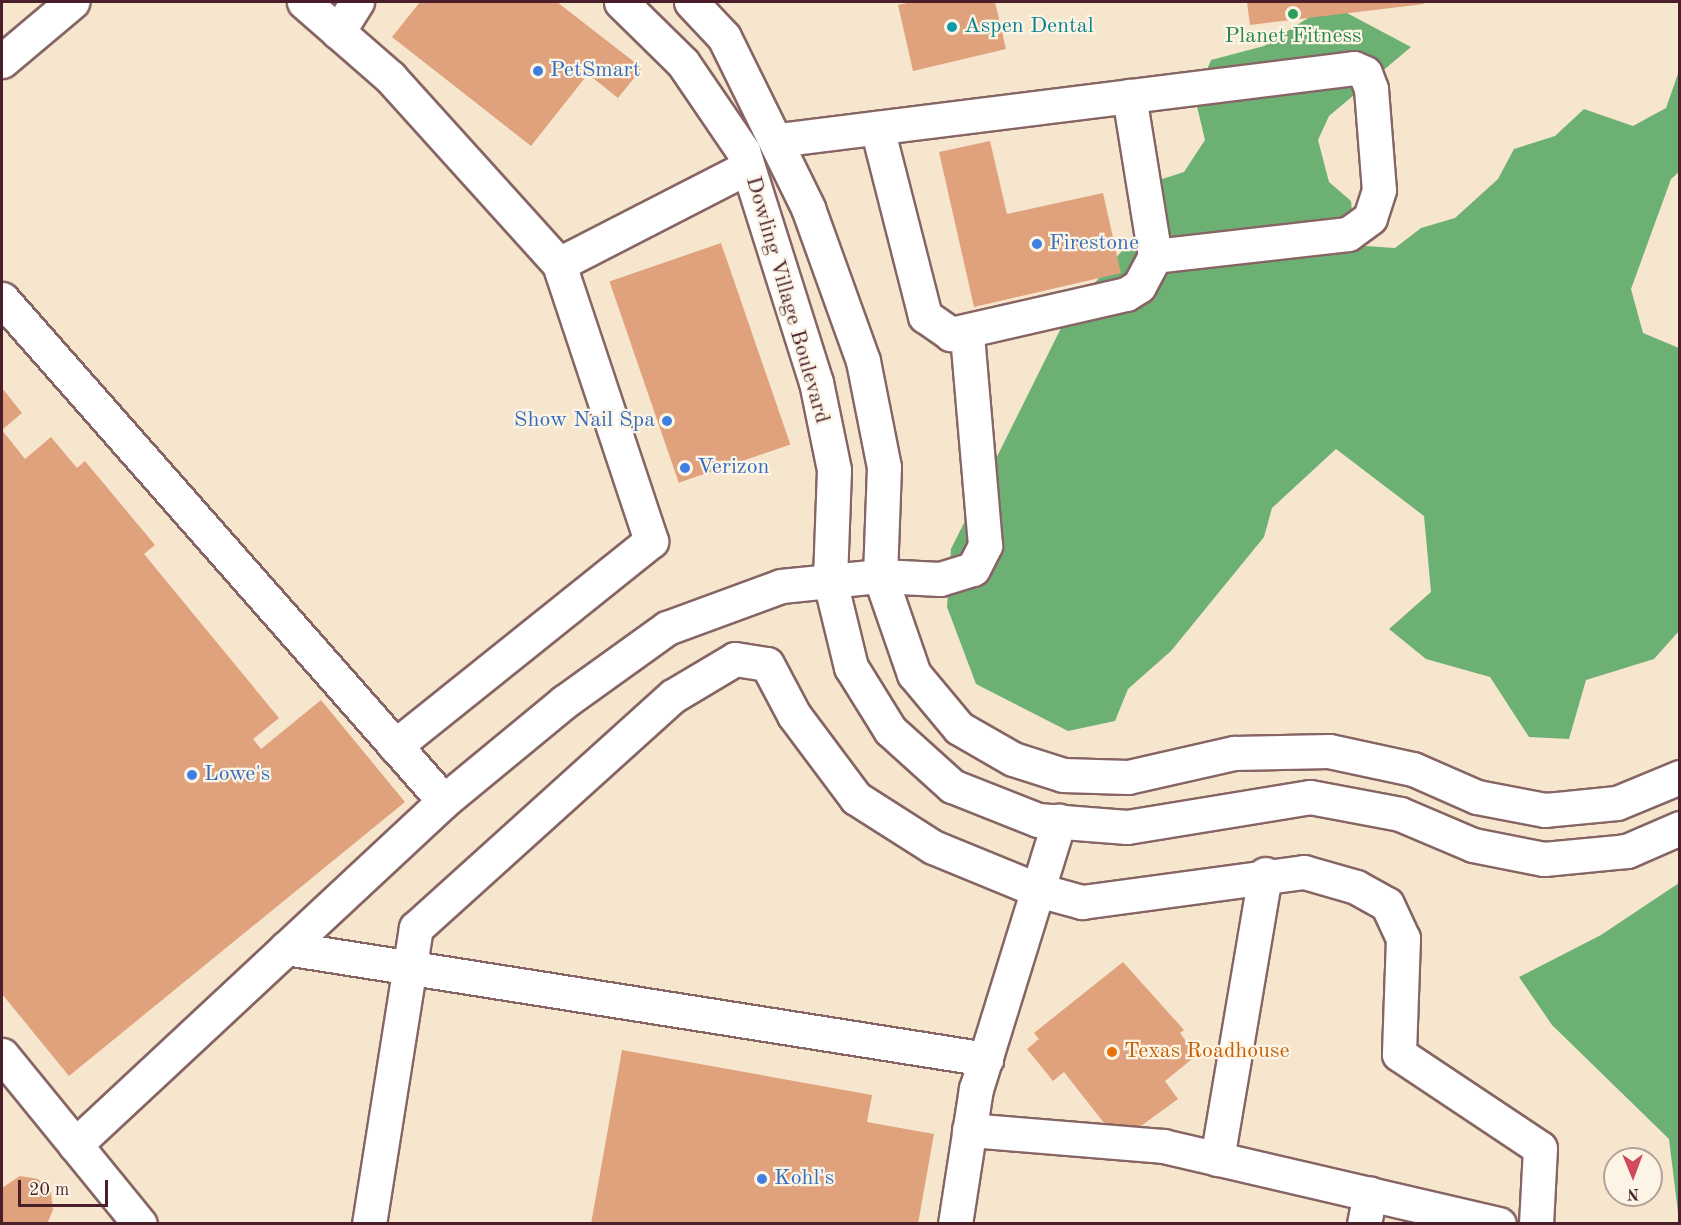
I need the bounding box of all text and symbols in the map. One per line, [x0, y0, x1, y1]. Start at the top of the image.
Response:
marker: Planet Fitness [1286, 7, 1300, 21]
place label: Aspen Dental [964, 14, 1094, 40]
marker: Aspen Dental [945, 20, 959, 34]
place label: Planet Fitness [1224, 24, 1362, 50]
place label: PetSmart [550, 58, 640, 84]
marker: PetSmart [531, 64, 545, 78]
street label: Dowling Village Boulevard [739, 173, 835, 427]
place label: Firestone [1049, 231, 1139, 257]
marker: Firestone [1030, 237, 1044, 251]
place label: Show Nail Spa [514, 408, 655, 434]
marker: Show Nail Spa [660, 414, 674, 428]
place label: Verizon [697, 455, 769, 481]
marker: Verizon [678, 461, 692, 475]
place label: Lowe's [204, 762, 270, 788]
marker: Lowe's [185, 768, 199, 782]
place label: Texas Roadhouse [1124, 1039, 1290, 1065]
marker: Texas Roadhouse [1105, 1045, 1119, 1059]
north arrow [1603, 1147, 1663, 1207]
place label: Kohl's [774, 1166, 834, 1192]
scale bar [21, 1168, 111, 1206]
marker: Kohl's [755, 1172, 769, 1186]
text: 20 m [29, 1181, 69, 1199]
text: N [1627, 1185, 1640, 1201]

